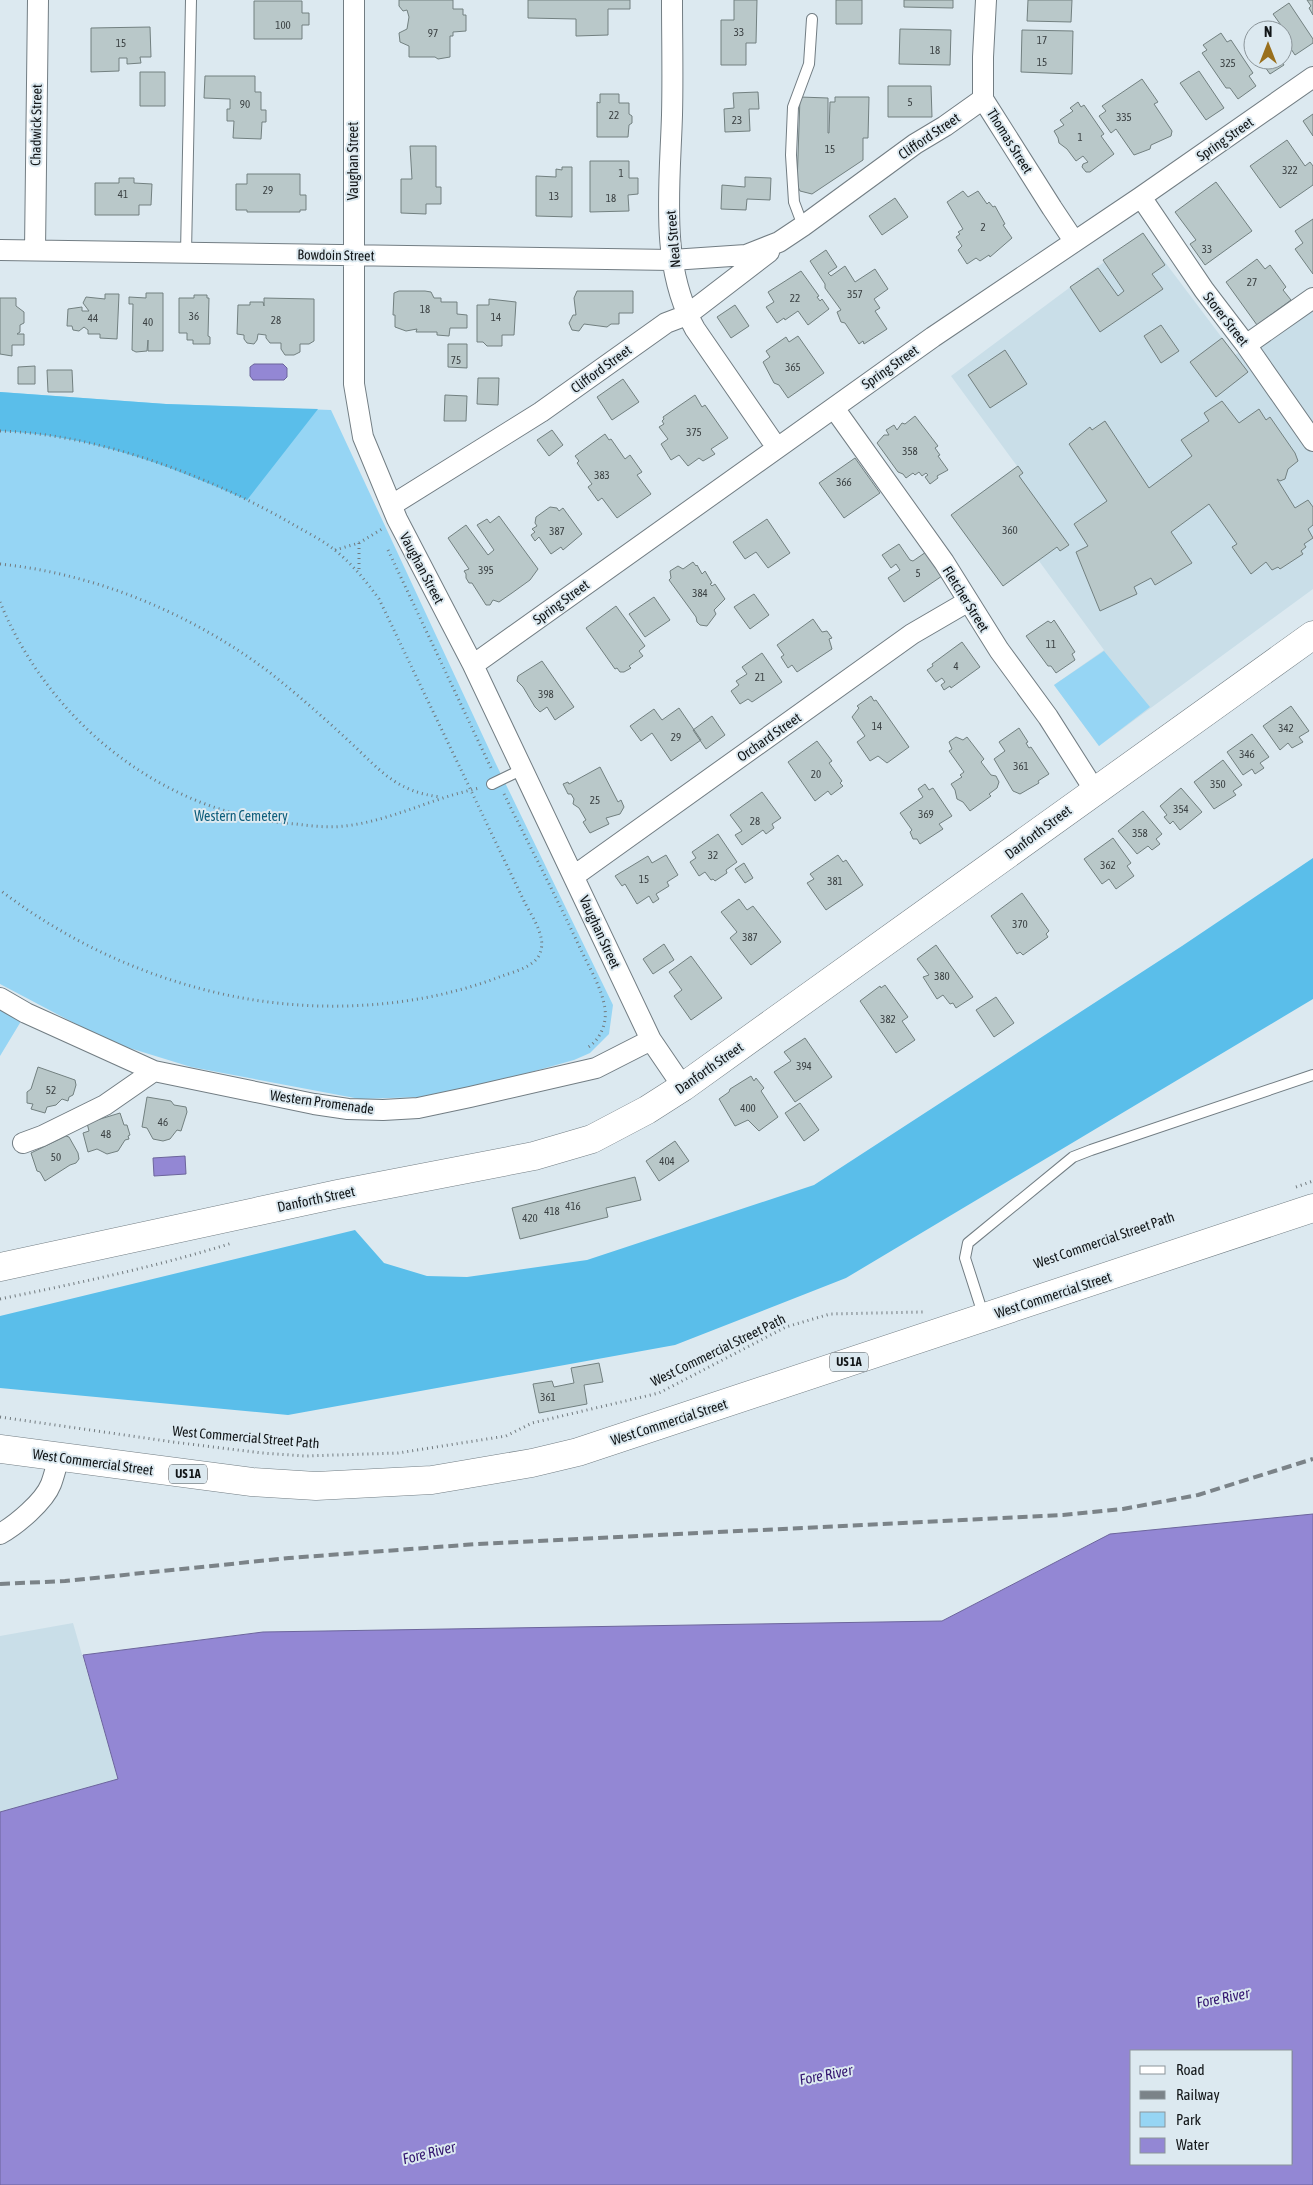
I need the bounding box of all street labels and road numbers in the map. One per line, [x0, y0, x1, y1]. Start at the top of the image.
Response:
street label: Chadwick Street [27, 84, 45, 166]
street label: Thomas Street [984, 106, 1036, 176]
street label: Clifford Street [895, 110, 963, 162]
street label: Spring Street [1194, 114, 1256, 164]
street label: Vaughan Street [345, 122, 361, 200]
street label: Neal Street [663, 210, 683, 268]
street label: Bowdoin Street [297, 246, 375, 264]
street label: Storer Street [1200, 289, 1252, 349]
street label: Clifford Street [568, 342, 634, 396]
street label: Spring Street [859, 342, 921, 392]
street label: Vaughan Street [397, 530, 447, 606]
street label: Fletcher Street [939, 563, 993, 635]
street label: Spring Street [530, 576, 592, 628]
street label: Orchard Street [734, 709, 804, 765]
street label: Danforth Street [1002, 802, 1074, 862]
street label: Vaughan Street [576, 893, 624, 971]
street label: Danforth Street [672, 1039, 746, 1097]
street label: Western Promenade [269, 1087, 375, 1117]
street label: Danforth Street [276, 1183, 356, 1215]
street label: West Commercial Street Path [1032, 1208, 1176, 1272]
street label: West Commercial Street [993, 1269, 1113, 1321]
street label: West Commercial Street Path [648, 1310, 788, 1390]
road number: US 1A [830, 1352, 868, 1371]
street label: West Commercial Street [609, 1396, 729, 1448]
street label: West Commercial Street Path [172, 1423, 320, 1451]
street label: West Commercial Street [32, 1446, 154, 1478]
road number: US 1A [169, 1465, 207, 1484]

